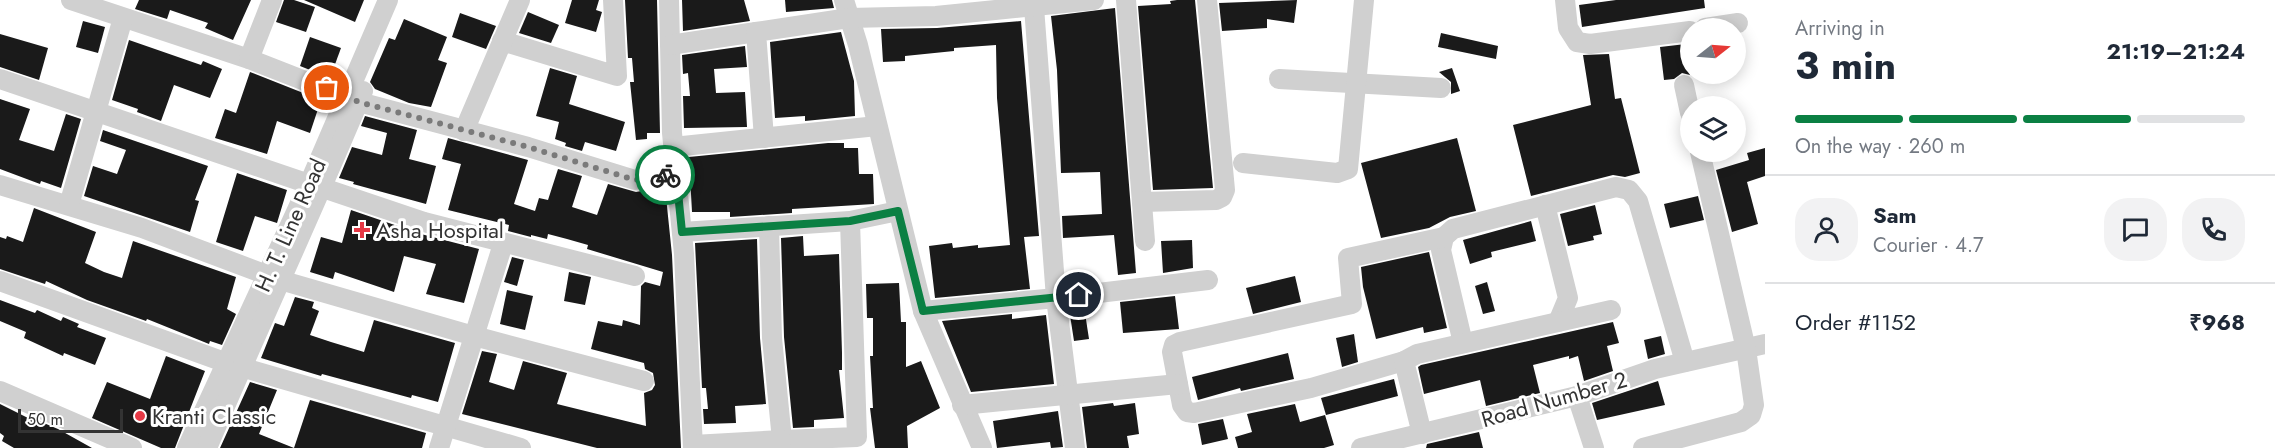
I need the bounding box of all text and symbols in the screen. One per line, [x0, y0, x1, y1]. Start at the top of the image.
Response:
text: Arriving in [1795, 14, 1885, 43]
north arrow [1680, 18, 1746, 84]
map controls [1680, 18, 1746, 162]
text: 21:19–21:24 [2107, 35, 2245, 67]
text: 3 min [1795, 37, 1896, 94]
pin [301, 62, 352, 113]
icon: bag [310, 71, 343, 104]
button: layers [1680, 96, 1746, 162]
text: On the way · 260 m [1795, 132, 1965, 161]
courier [635, 145, 695, 205]
street label: H. T. Line Road [246, 153, 334, 297]
icon: bike [649, 159, 682, 192]
button: person [1795, 198, 1858, 261]
button: chat [2104, 198, 2167, 261]
button: phone [2182, 198, 2245, 261]
text: Sam [1873, 199, 1917, 231]
place label: Asha Hospital [376, 214, 504, 246]
marker: Asha Hospital [353, 221, 371, 239]
text: Courier · 4.7 [1873, 231, 1984, 260]
pin [1053, 269, 1104, 320]
icon: home [1062, 278, 1095, 311]
text: Order #1152 [1795, 306, 1916, 338]
text: ₹968 [2189, 306, 2245, 338]
street label: Road Number 2 [1477, 363, 1631, 435]
place label: Kranti Classic [152, 400, 276, 432]
scale bar [18, 406, 123, 434]
text: 50 m [27, 408, 63, 431]
marker: Kranti Classic [133, 409, 147, 423]

